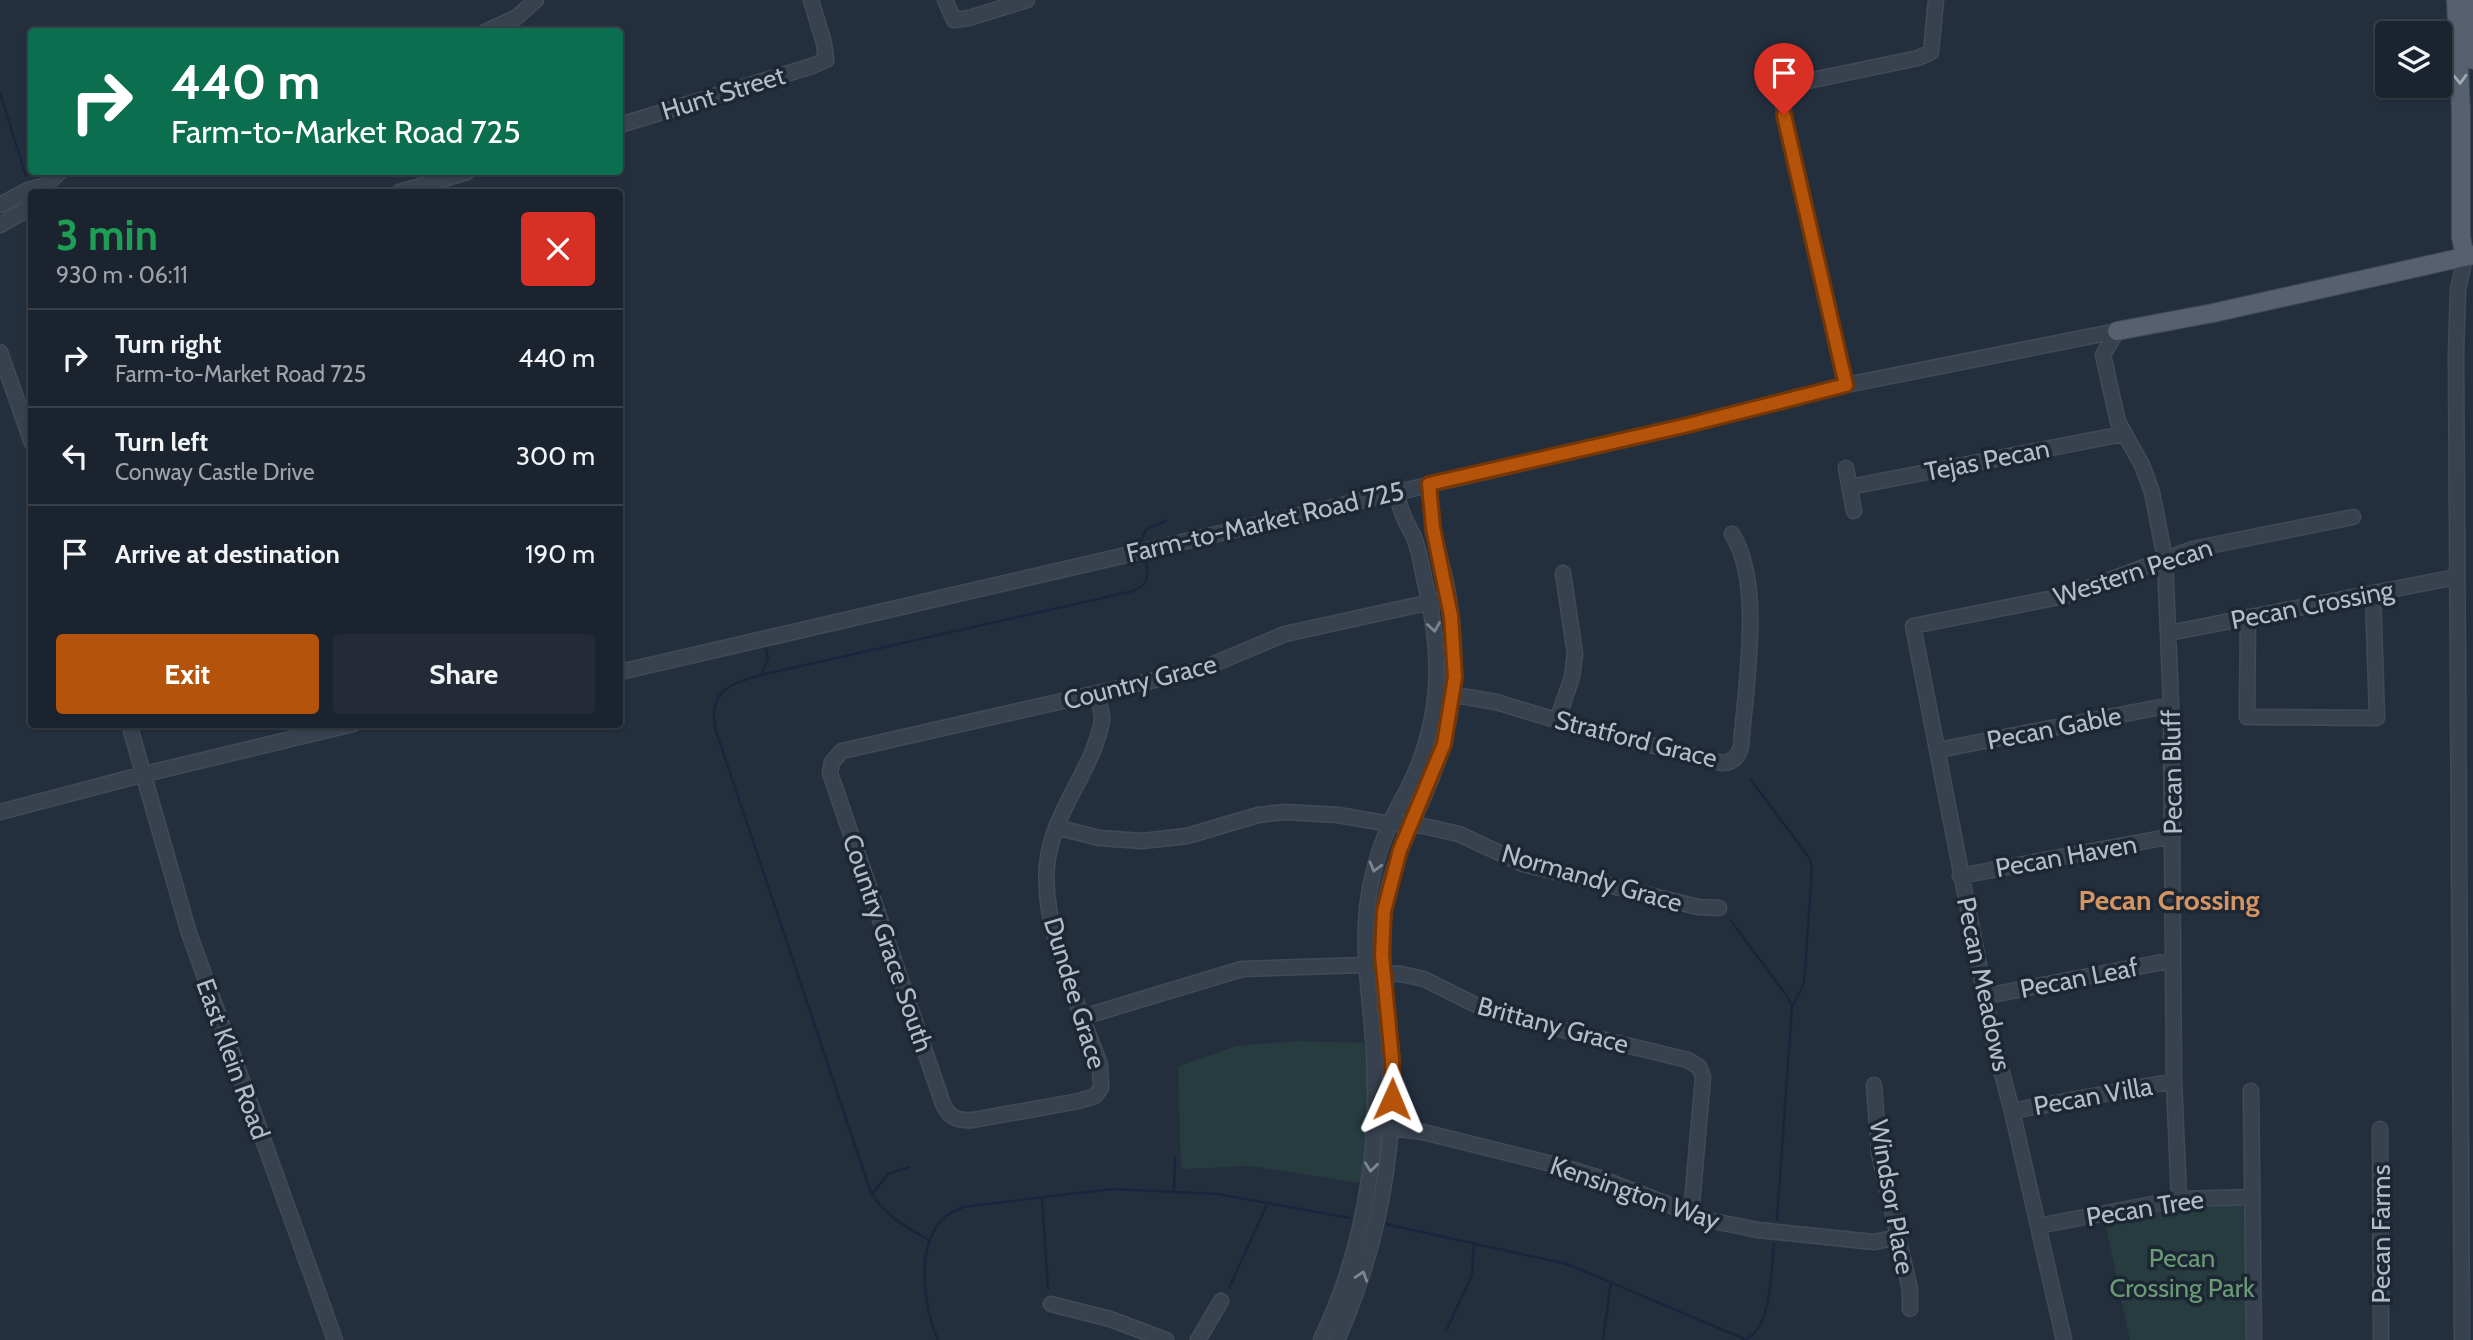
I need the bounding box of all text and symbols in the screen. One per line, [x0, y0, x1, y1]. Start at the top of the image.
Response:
map controls [2375, 21, 2452, 98]
button: layers [2375, 21, 2452, 98]
pin [1754, 43, 1814, 115]
text: 440 m [171, 52, 320, 111]
icon: arrive [1765, 54, 1803, 92]
icon: right [56, 56, 147, 147]
street label: Hunt Street [657, 59, 789, 127]
one-way arrow [2452, 75, 2468, 85]
text: Farm-to-Market Road 725 [171, 112, 521, 151]
text: 3 min [56, 209, 158, 261]
button: close [521, 212, 595, 286]
text: 930 m · 06:11 [56, 261, 188, 289]
text: Turn right [115, 328, 221, 360]
icon: right [56, 339, 94, 377]
text: 440 m [518, 342, 595, 374]
text: Farm-to-Market Road 725 [115, 360, 366, 388]
text: Turn left [115, 426, 208, 458]
street label: Tejas Pecan [1922, 432, 2052, 488]
icon: left [56, 437, 94, 475]
text: 300 m [516, 440, 595, 472]
text: Conway Castle Drive [115, 458, 314, 486]
street label: Farm-to-Market Road 725 [1123, 474, 1407, 570]
street label: Western Pecan [2050, 531, 2216, 613]
icon: arrive [56, 535, 94, 573]
text: Arrive at destination [115, 538, 340, 570]
text: 190 m [525, 538, 595, 570]
street label: Pecan Crossing [2228, 573, 2397, 636]
one-way arrow [1427, 621, 1442, 633]
button: Exit [56, 634, 319, 714]
button: Share [333, 634, 595, 714]
street label: Country Grace [1060, 648, 1220, 716]
street label: Pecan Gable [1984, 699, 2124, 757]
street label: Stratford Grace [1552, 703, 1720, 775]
street label: Pecan Bluff [2155, 709, 2189, 835]
street label: Pecan Haven [1993, 828, 2139, 884]
street label: Country Grace South [836, 830, 940, 1056]
street label: Normandy Grace [1498, 837, 1686, 919]
one-way arrow [1369, 861, 1383, 873]
district label: Pecan Crossing [2078, 883, 2260, 917]
street label: Pecan Meadows [1950, 894, 2018, 1074]
street label: Dundee Grace [1037, 913, 1113, 1073]
street label: Pecan Leaf [2017, 951, 2141, 1005]
street label: East Klein Road [189, 974, 277, 1144]
street label: Brittany Grace [1474, 989, 1632, 1061]
position arrow [1355, 1062, 1429, 1136]
street label: Pecan Villa [2031, 1070, 2155, 1122]
street label: Windsor Place [1863, 1117, 1921, 1277]
street label: Kensington Way [1546, 1149, 1724, 1237]
one-way arrow [1364, 1161, 1379, 1172]
street label: Pecan Farms [2365, 1164, 2397, 1303]
street label: Pecan Tree [2084, 1183, 2206, 1233]
park label: Pecan Crossing Park [2109, 1242, 2255, 1304]
one-way arrow [1353, 1271, 1368, 1283]

